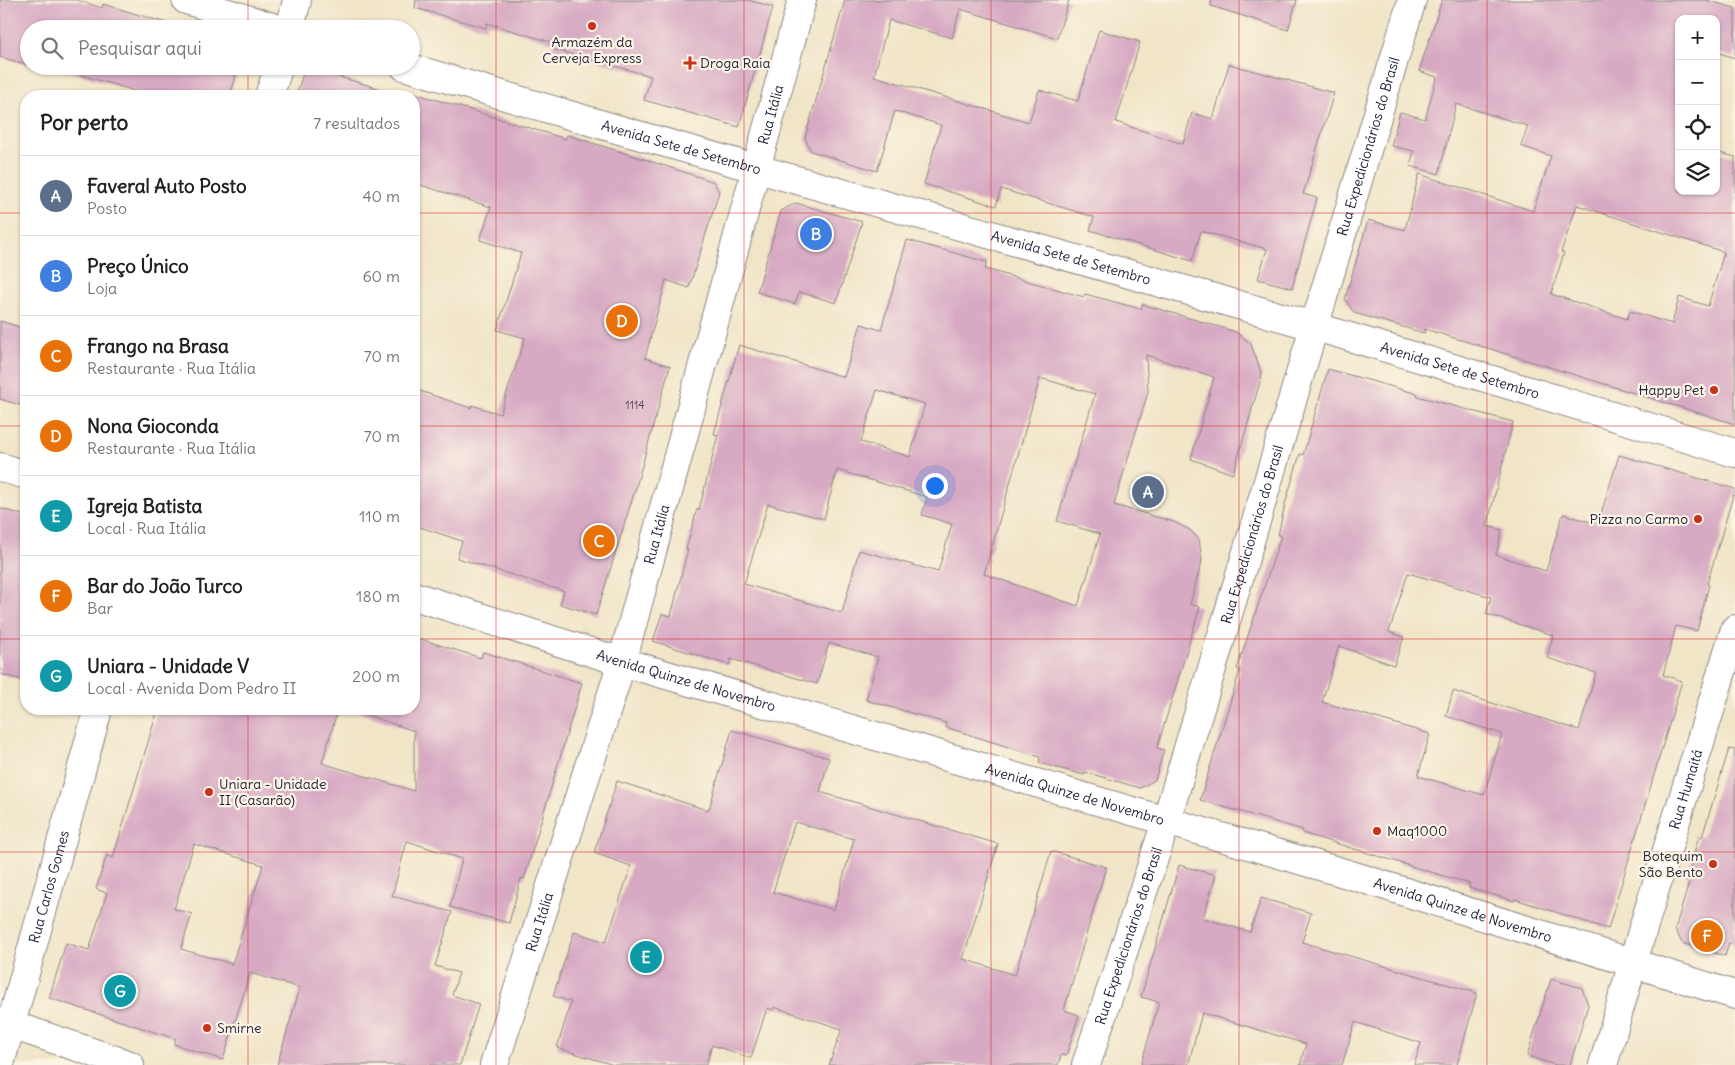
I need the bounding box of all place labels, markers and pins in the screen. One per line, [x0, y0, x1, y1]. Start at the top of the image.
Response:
marker: Armazém da Cerveja Express [586, 20, 598, 32]
place label: Armazém da Cerveja Express [542, 33, 642, 67]
place label: Droga Raia [700, 54, 770, 72]
marker: Droga Raia [684, 57, 696, 69]
pin: B [800, 215, 832, 253]
pin: D [606, 302, 638, 340]
place label: Happy Pet [1639, 381, 1704, 399]
marker: Happy Pet [1708, 384, 1720, 396]
pin: A [1132, 473, 1164, 511]
place label: Pizza no Carmo [1590, 510, 1688, 528]
marker: Pizza no Carmo [1692, 513, 1704, 525]
pin: C [583, 522, 615, 560]
place label: Uniara - Unidade II (Casarão) [219, 775, 326, 809]
marker: Uniara - Unidade II (Casarão) [203, 786, 215, 798]
place label: Maq1000 [1387, 822, 1447, 840]
marker: Maq1000 [1371, 825, 1383, 837]
place label: Botequim São Bento [1639, 847, 1703, 881]
marker: Botequim São Bento [1707, 858, 1719, 870]
pin: F [1691, 917, 1723, 955]
pin: E [630, 938, 662, 976]
pin: G [104, 972, 136, 1010]
place label: Smirne [217, 1019, 262, 1037]
marker: Smirne [201, 1022, 213, 1034]

